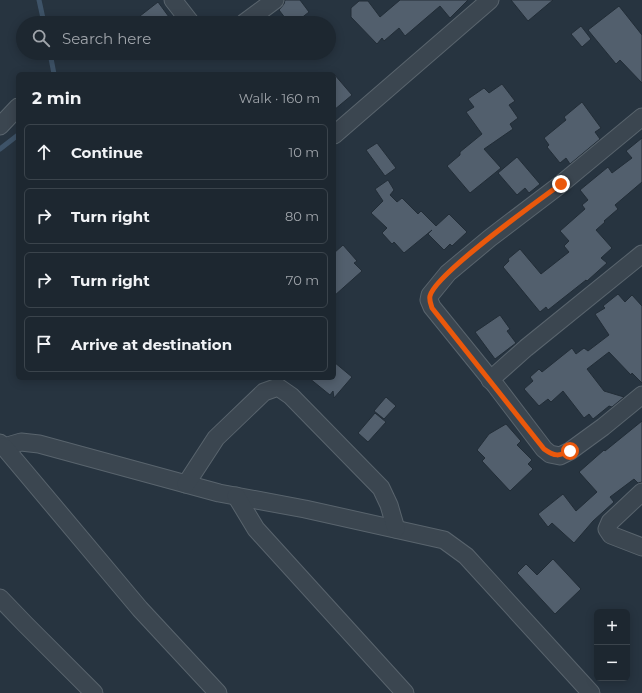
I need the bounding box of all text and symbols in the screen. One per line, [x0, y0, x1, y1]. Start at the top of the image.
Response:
search box [16, 16, 336, 60]
icon: search [30, 27, 52, 49]
text: Search here [62, 29, 151, 48]
text: 2 min [32, 88, 82, 108]
text: Walk · 160 m [239, 90, 320, 106]
icon: ahead [33, 141, 55, 163]
text: Continue [71, 143, 143, 162]
text: 10 m [289, 144, 319, 160]
route end [552, 175, 570, 193]
icon: right [33, 205, 55, 227]
text: Turn right [71, 207, 150, 226]
text: 80 m [285, 208, 319, 224]
icon: right [33, 269, 55, 291]
text: Turn right [71, 271, 150, 290]
text: 70 m [286, 272, 319, 288]
icon: arrive [33, 333, 55, 355]
text: Arrive at destination [71, 335, 232, 354]
route start [561, 442, 579, 460]
map controls [594, 609, 630, 681]
button: + [594, 609, 630, 645]
button: − [594, 645, 630, 681]

